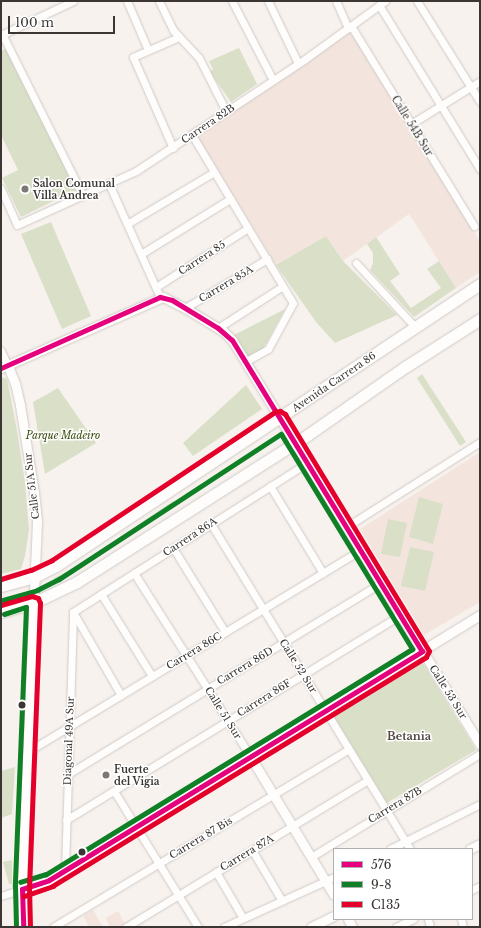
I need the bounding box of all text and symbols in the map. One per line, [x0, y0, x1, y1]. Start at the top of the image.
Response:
scale bar [10, 8, 117, 34]
text: 100 m [15, 15, 54, 30]
street label: Calle 54B Sur [389, 94, 435, 158]
street label: Carrera 82B [179, 102, 237, 146]
place label: Salon Comunal Villa Andrea [33, 177, 115, 200]
marker: Salon Comunal Villa Andrea [20, 184, 30, 194]
street label: Carrera 85 [176, 238, 228, 278]
street label: Carrera 85A [197, 263, 255, 305]
street label: Avenida Carrera 86 [290, 349, 378, 415]
park label: Parque Madeiro [26, 430, 100, 442]
street label: Calle 51A Sur [22, 452, 42, 520]
street label: Carrera 86A [161, 515, 219, 559]
street label: Carrera 86C [164, 630, 224, 672]
street label: Calle 52 Sur [277, 637, 319, 695]
street label: Carrera 86D [215, 645, 275, 687]
street label: Calle 53 Sur [427, 663, 469, 721]
street label: Carrera 86F [235, 677, 293, 719]
street label: Calle 51 Sur [202, 685, 244, 741]
street label: Diagonal 49A Sur [61, 696, 77, 786]
unlabelled marker [17, 700, 27, 710]
district label: Betania [387, 729, 431, 743]
place label: Fuerte del Vigia [114, 763, 160, 786]
marker: Fuerte del Vigia [101, 770, 111, 780]
street label: Carrera 87B [366, 784, 424, 826]
street label: Carrera 87 Bis [167, 814, 235, 862]
street label: Carrera 87A [218, 832, 276, 874]
unlabelled marker [77, 847, 87, 857]
legend [333, 848, 473, 920]
text: 576 [371, 857, 392, 872]
text: 9-8 [371, 877, 392, 892]
text: C135 [371, 897, 400, 912]

